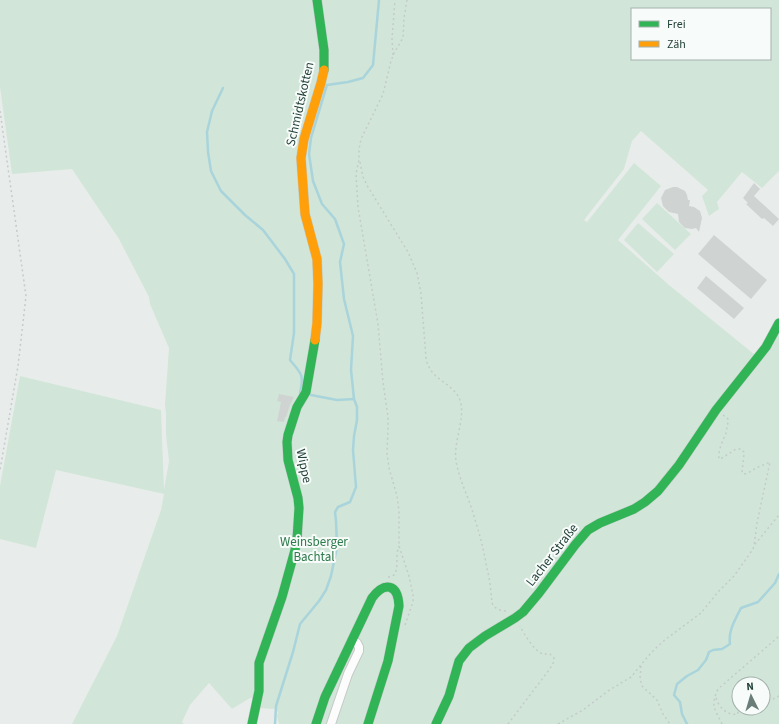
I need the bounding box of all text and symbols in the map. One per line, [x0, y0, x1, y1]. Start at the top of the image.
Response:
legend [631, 8, 771, 60]
text: Frei [667, 16, 686, 33]
text: Zäh [667, 36, 686, 53]
street label: Schmidtskotten [282, 60, 318, 148]
street label: Wippe [292, 447, 316, 485]
street label: Lacher Straße [522, 520, 582, 590]
park label: Weinsberger Bachtal [280, 533, 348, 566]
north arrow [731, 676, 771, 716]
text: N [746, 679, 754, 694]

